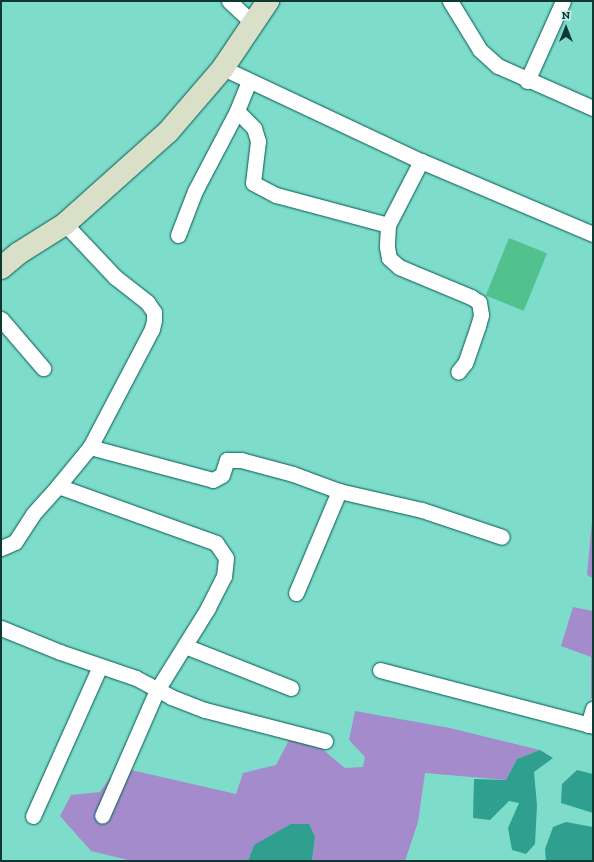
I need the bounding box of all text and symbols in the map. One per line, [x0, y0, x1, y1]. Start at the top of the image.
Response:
north arrow [546, 8, 586, 48]
text: N [562, 9, 570, 22]

